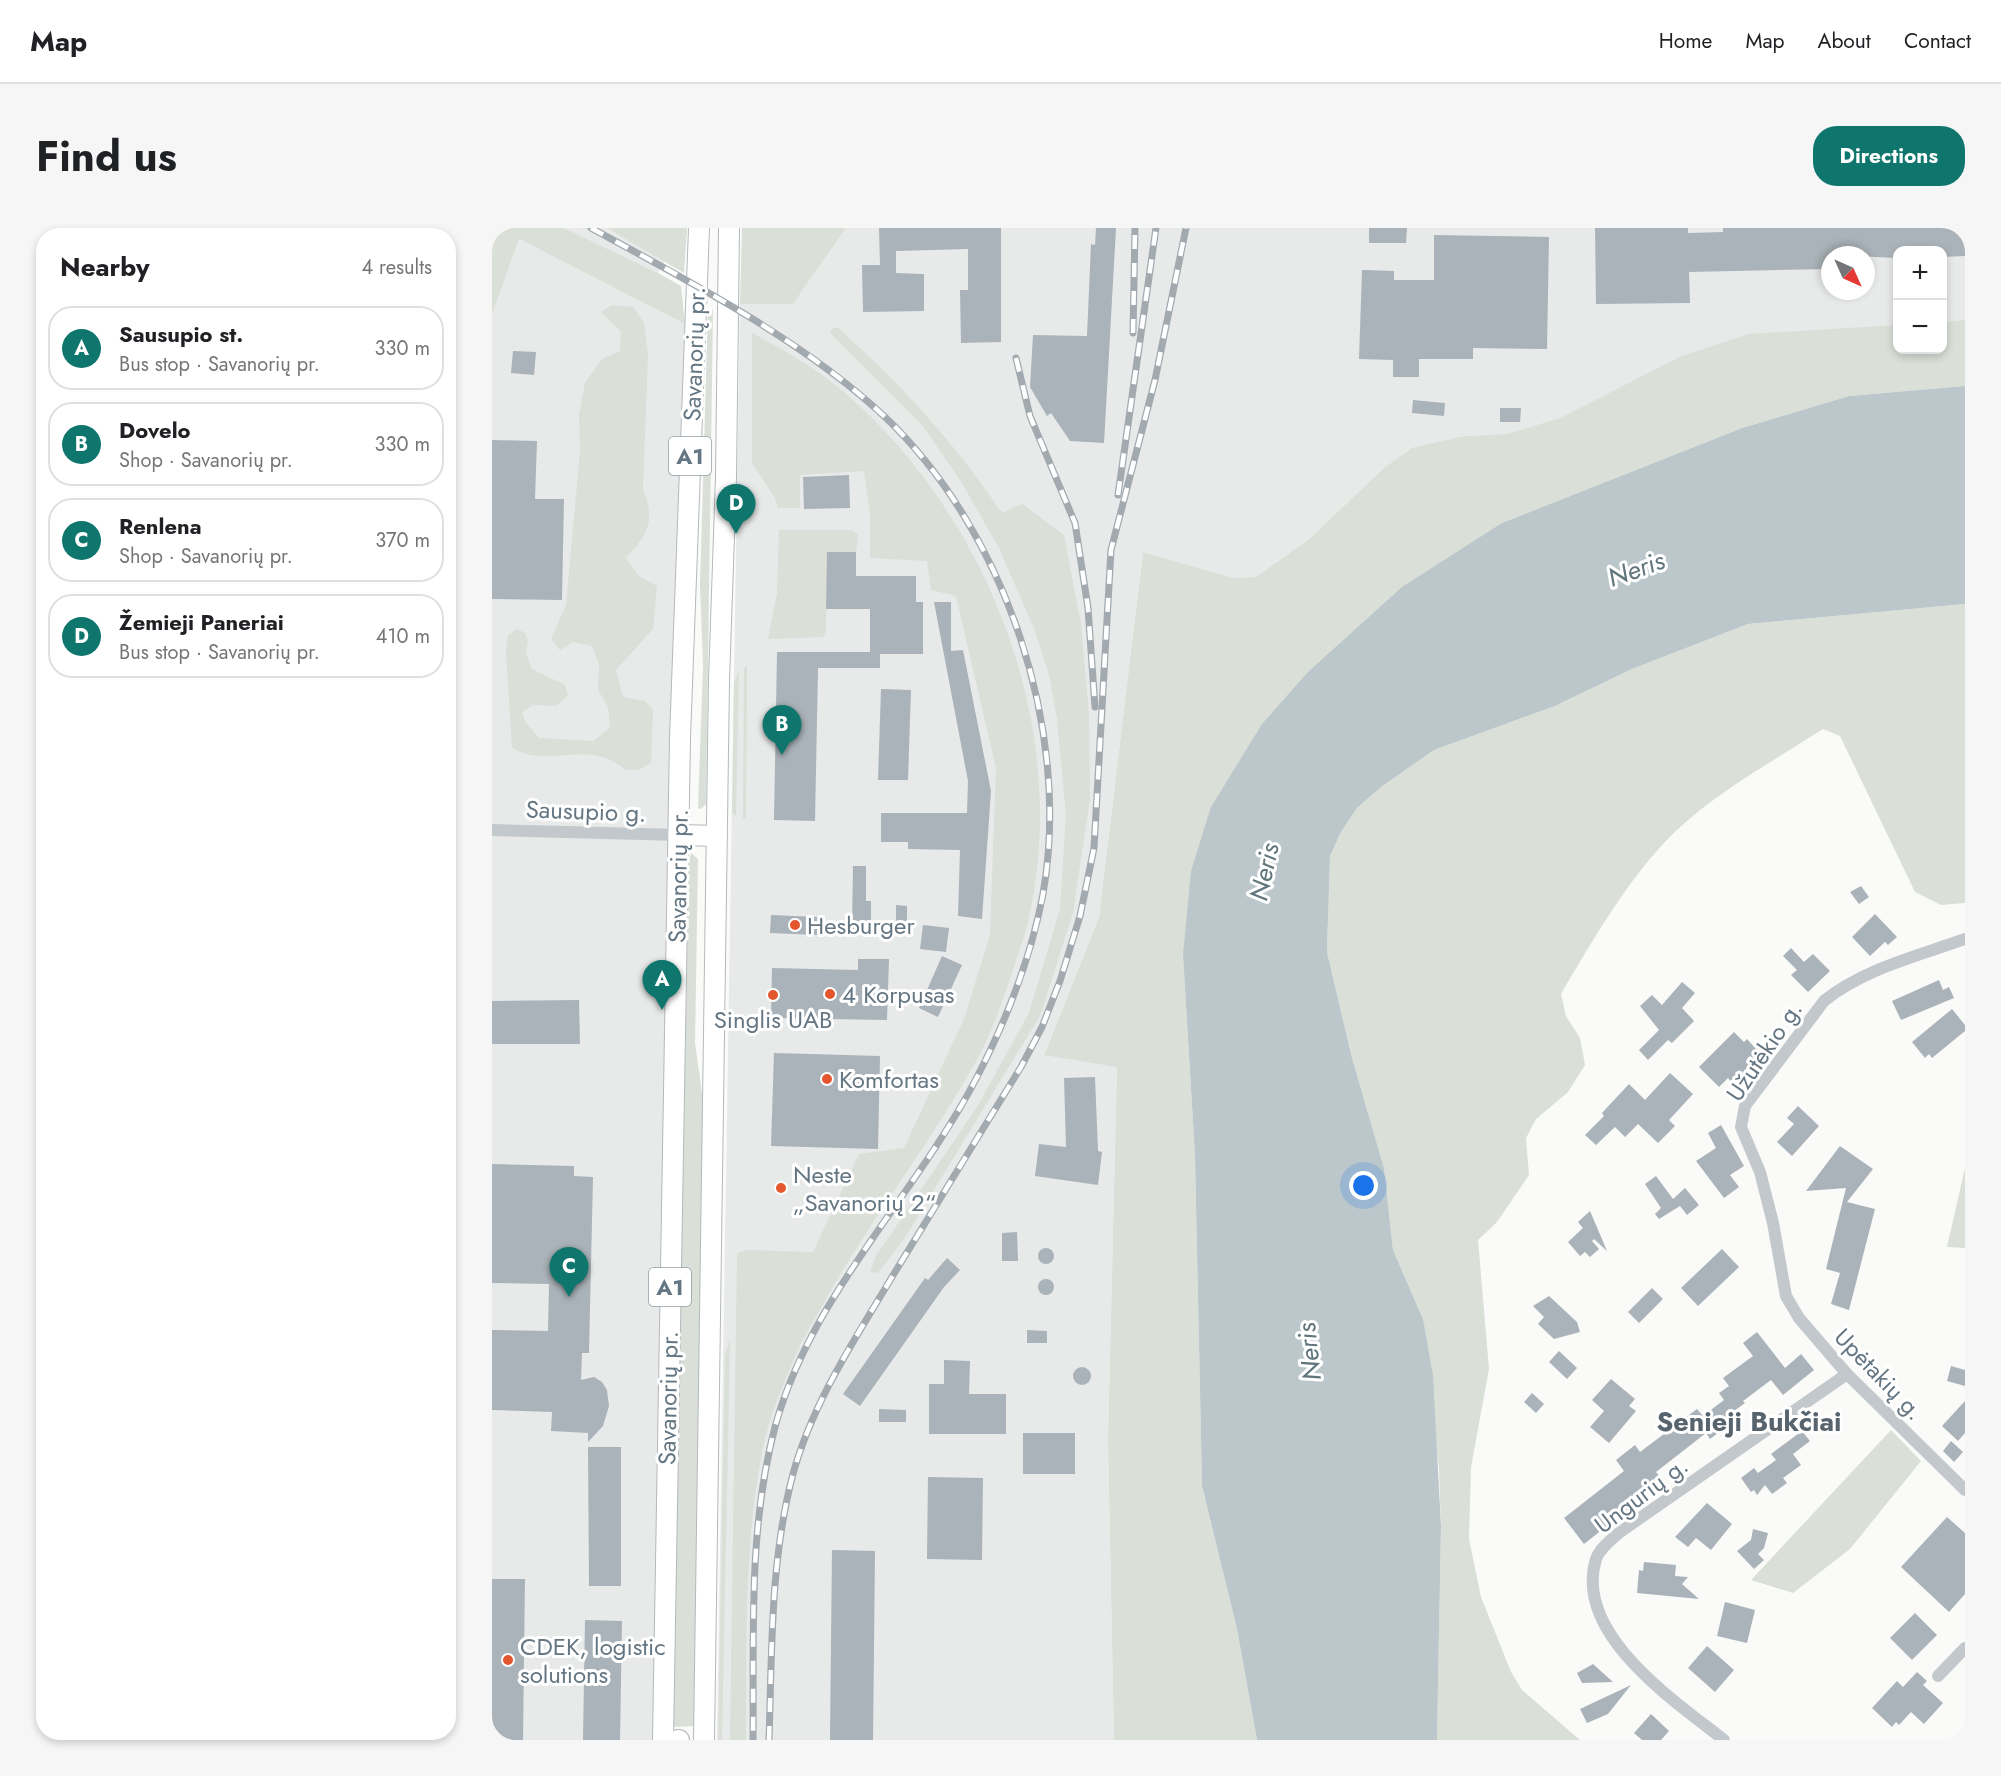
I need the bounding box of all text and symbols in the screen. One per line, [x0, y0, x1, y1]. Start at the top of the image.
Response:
text: Map [30, 21, 87, 62]
text: Home [1659, 26, 1712, 56]
text: Map [1745, 26, 1785, 56]
text: About [1818, 26, 1871, 56]
text: Contact [1904, 26, 1971, 56]
text: Find us [36, 126, 177, 187]
button: Directions [1813, 126, 1965, 186]
north arrow [1821, 246, 1875, 300]
map controls [1893, 246, 1947, 354]
button: + [1893, 246, 1947, 300]
text: Nearby [60, 248, 149, 286]
text: 4 results [361, 253, 432, 282]
street label: Savanorių pr. [674, 286, 714, 422]
button: − [1893, 300, 1947, 354]
text: Sausupio st. [119, 318, 243, 350]
text: A [74, 334, 89, 363]
text: 330 m [375, 334, 430, 363]
text: Bus stop · Savanorių pr. [119, 350, 320, 379]
text: Dovelo [119, 414, 191, 446]
text: B [75, 430, 88, 459]
text: 330 m [375, 430, 430, 459]
road number: A1 [669, 437, 711, 475]
text: Shop · Savanorių pr. [119, 446, 293, 475]
pin: D [716, 484, 756, 534]
text: Renlena [119, 510, 202, 542]
text: C [74, 526, 89, 555]
text: 370 m [375, 526, 430, 555]
water label: Neris [1602, 541, 1670, 597]
text: Shop · Savanorių pr. [119, 542, 293, 571]
text: Žemieji Paneriai [119, 606, 284, 638]
text: D [74, 622, 89, 651]
text: 410 m [376, 622, 430, 651]
text: Bus stop · Savanorių pr. [119, 638, 320, 667]
pin: B [762, 706, 802, 755]
street label: Sausupio g. [525, 791, 647, 831]
street label: Savanorių pr. [659, 809, 697, 943]
water label: Neris [1239, 839, 1289, 904]
place label: Hesburger [807, 908, 915, 943]
marker: Hesburger [788, 918, 802, 932]
pin: A [642, 960, 682, 1010]
place label: 4 Korpusas [842, 977, 955, 1012]
marker: 4 Korpusas [823, 987, 837, 1001]
marker: Singlis UAB [766, 988, 780, 1002]
street label: Užutėkio g. [1717, 994, 1811, 1108]
place label: Singlis UAB [714, 1002, 832, 1037]
place label: Komfortas [839, 1062, 939, 1097]
marker: Komfortas [820, 1072, 834, 1086]
place label: Neste „Savanorių 2“ [793, 1157, 936, 1220]
your location [1349, 1171, 1378, 1200]
marker: Neste „Savanorių 2“ [774, 1181, 788, 1195]
pin: C [550, 1248, 589, 1297]
road number: A1 [649, 1268, 691, 1306]
water label: Neris [1287, 1320, 1331, 1383]
street label: Upėtakių g. [1826, 1320, 1932, 1428]
street label: Savanorių pr. [649, 1331, 687, 1465]
district label: Senieji Bukčiai [1656, 1402, 1842, 1441]
street label: Ungurių g. [1587, 1448, 1695, 1542]
place label: CDEK, logistic solutions [520, 1629, 666, 1692]
marker: CDEK, logistic solutions [501, 1653, 515, 1667]

